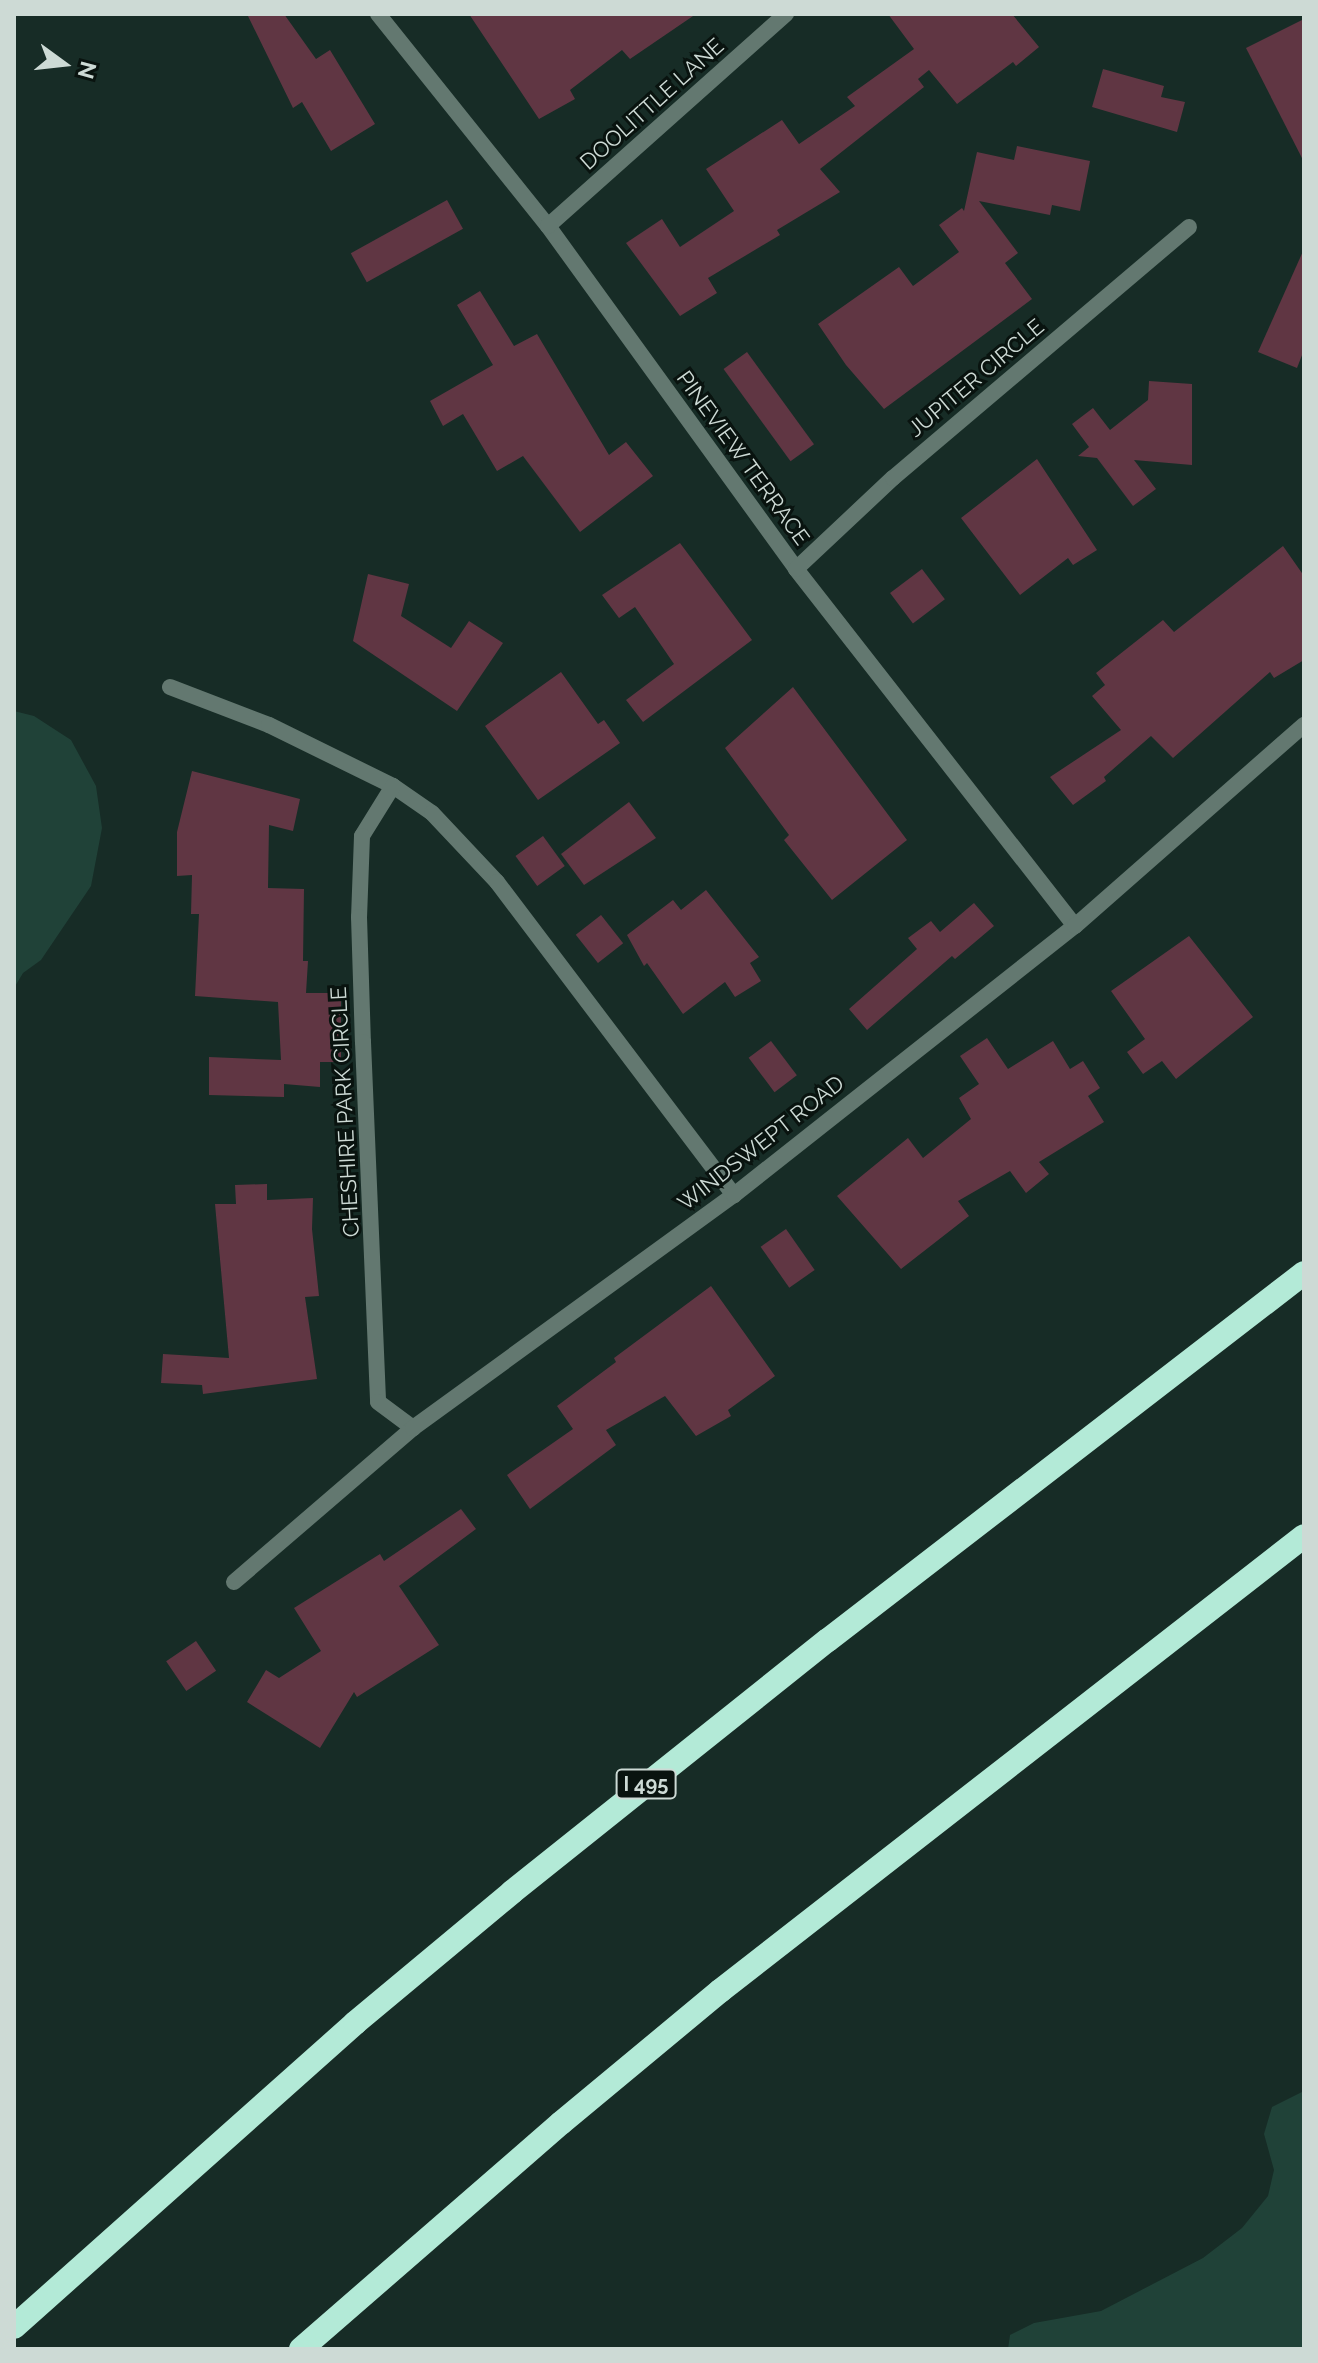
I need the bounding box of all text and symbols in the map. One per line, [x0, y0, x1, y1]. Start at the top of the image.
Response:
north arrow [24, 24, 104, 104]
street label: DOOLITTLE LANE [575, 33, 729, 175]
text: N [72, 59, 102, 82]
street label: JUPITER CIRCLE [903, 313, 1049, 443]
street label: PINEVIEW TERRACE [671, 365, 815, 551]
street label: CHESHIRE PARK CIRCLE [325, 986, 365, 1238]
street label: WINDSWEPT ROAD [672, 1070, 850, 1216]
road number: I 495 [614, 1768, 678, 1800]

